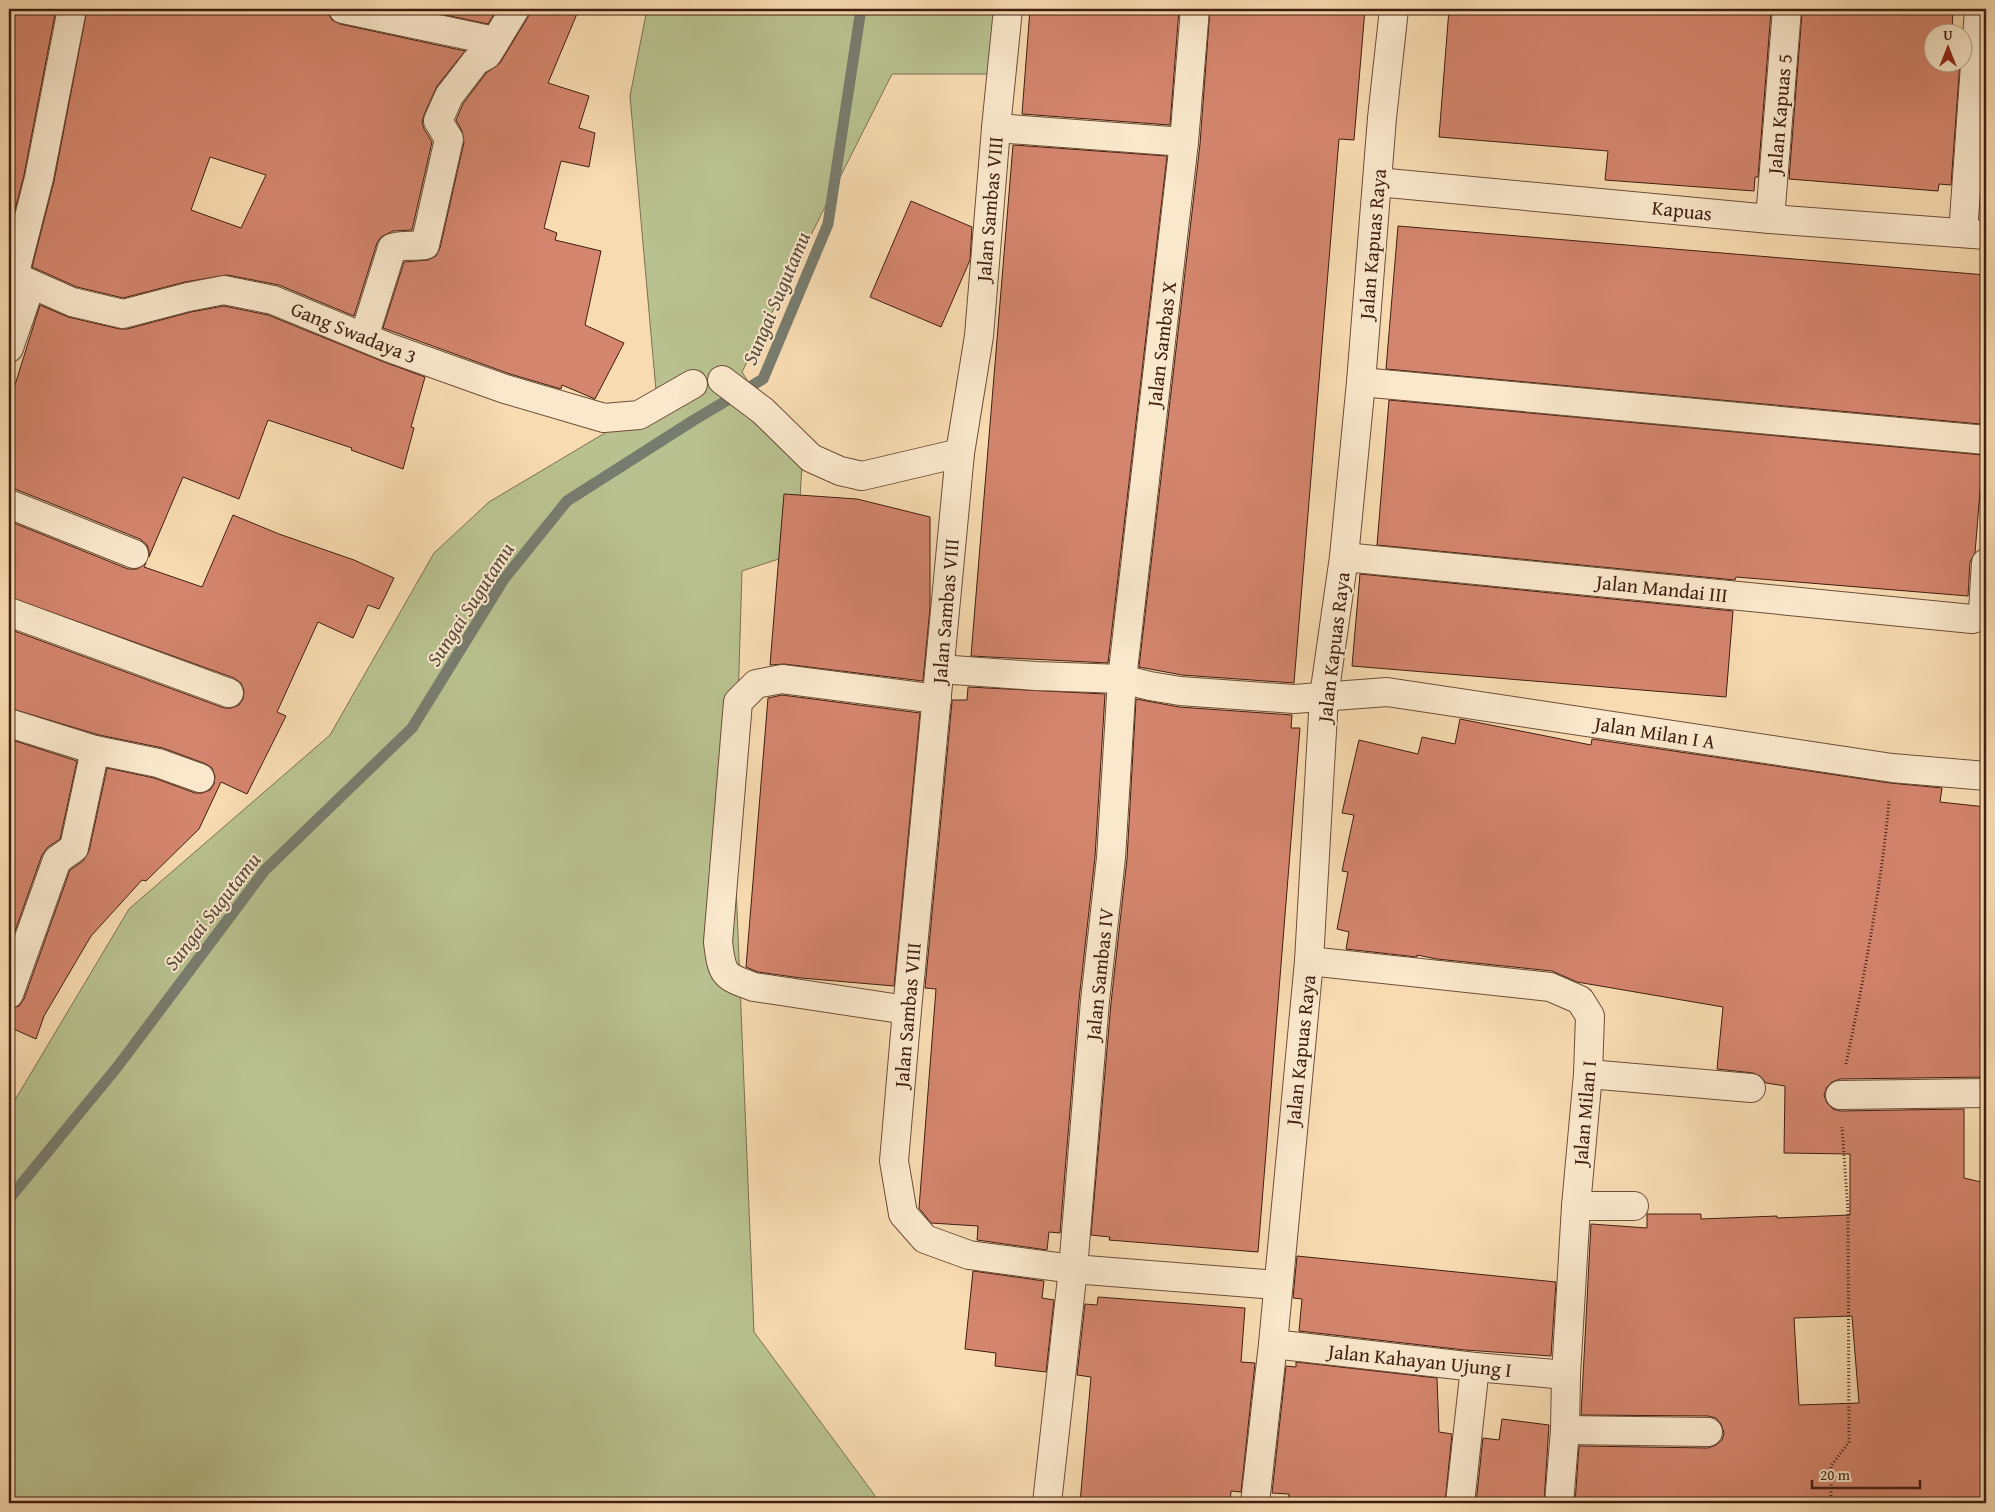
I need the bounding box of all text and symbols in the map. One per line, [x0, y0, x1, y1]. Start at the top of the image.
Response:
north arrow [1922, 22, 1972, 72]
text: U [1943, 25, 1953, 45]
street label: Jalan Kapuas 5 [1759, 53, 1799, 178]
street label: Jalan Sambas VIII [968, 135, 1010, 286]
street label: Jalan Kapuas Raya [1351, 167, 1393, 324]
street label: Kapuas [1651, 192, 1714, 228]
water label: Sungai Sugutamu [734, 226, 818, 370]
street label: Jalan Sambas X [1139, 279, 1183, 412]
street label: Gang Swadaya 3 [287, 294, 421, 370]
water label: Sungai Sugutamu [418, 536, 522, 672]
street label: Jalan Sambas VIII [924, 537, 966, 688]
street label: Jalan Mandai III [1592, 566, 1729, 609]
street label: Jalan Kapuas Raya [1309, 570, 1357, 727]
street label: Jalan Milan I A [1590, 708, 1717, 756]
water label: Sungai Sugutamu [156, 845, 268, 977]
street label: Jalan Sambas IV [1077, 906, 1120, 1045]
street label: Jalan Sambas VIII [886, 941, 928, 1092]
street label: Jalan Kapuas Raya [1277, 973, 1322, 1130]
street label: Jalan Milan I [1565, 1059, 1603, 1170]
street label: Jalan Kahayan Ujung I [1324, 1336, 1513, 1384]
scale bar [1812, 1457, 1920, 1489]
text: 20 m [1820, 1464, 1851, 1485]

